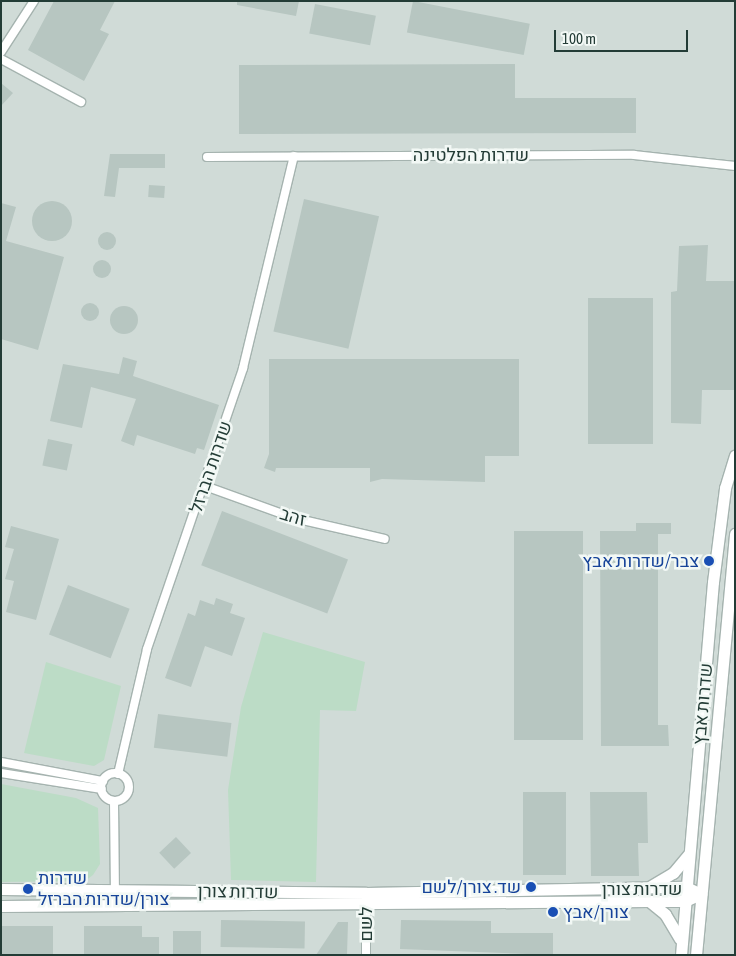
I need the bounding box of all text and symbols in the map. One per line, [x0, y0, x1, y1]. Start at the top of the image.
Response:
scale bar [556, 20, 690, 52]
text: 100 m [562, 30, 596, 47]
street label: שדרות הפלטינה [413, 144, 529, 166]
street label: שדרות הברזל [185, 418, 237, 516]
street label: זהב [277, 503, 309, 531]
place label: צבר/שדרות אבץ [583, 550, 699, 572]
marker: צבר/שדרות אבץ [703, 555, 715, 567]
street label: שדרות אבץ [689, 662, 717, 746]
place label: שדרות צורן/שדרות הברזל [38, 868, 169, 911]
place label: שד. צורן/לשם [421, 876, 521, 898]
street label: שדרות צורן [602, 878, 682, 900]
street label: שדרות צורן [197, 880, 279, 904]
marker: שד. צורן/לשם [525, 881, 537, 893]
marker: שדרות צורן/שדרות הברזל [22, 883, 34, 895]
place label: צורן/אבץ [563, 901, 629, 923]
marker: צורן/אבץ [547, 906, 559, 918]
street label: לשם [355, 907, 377, 941]

